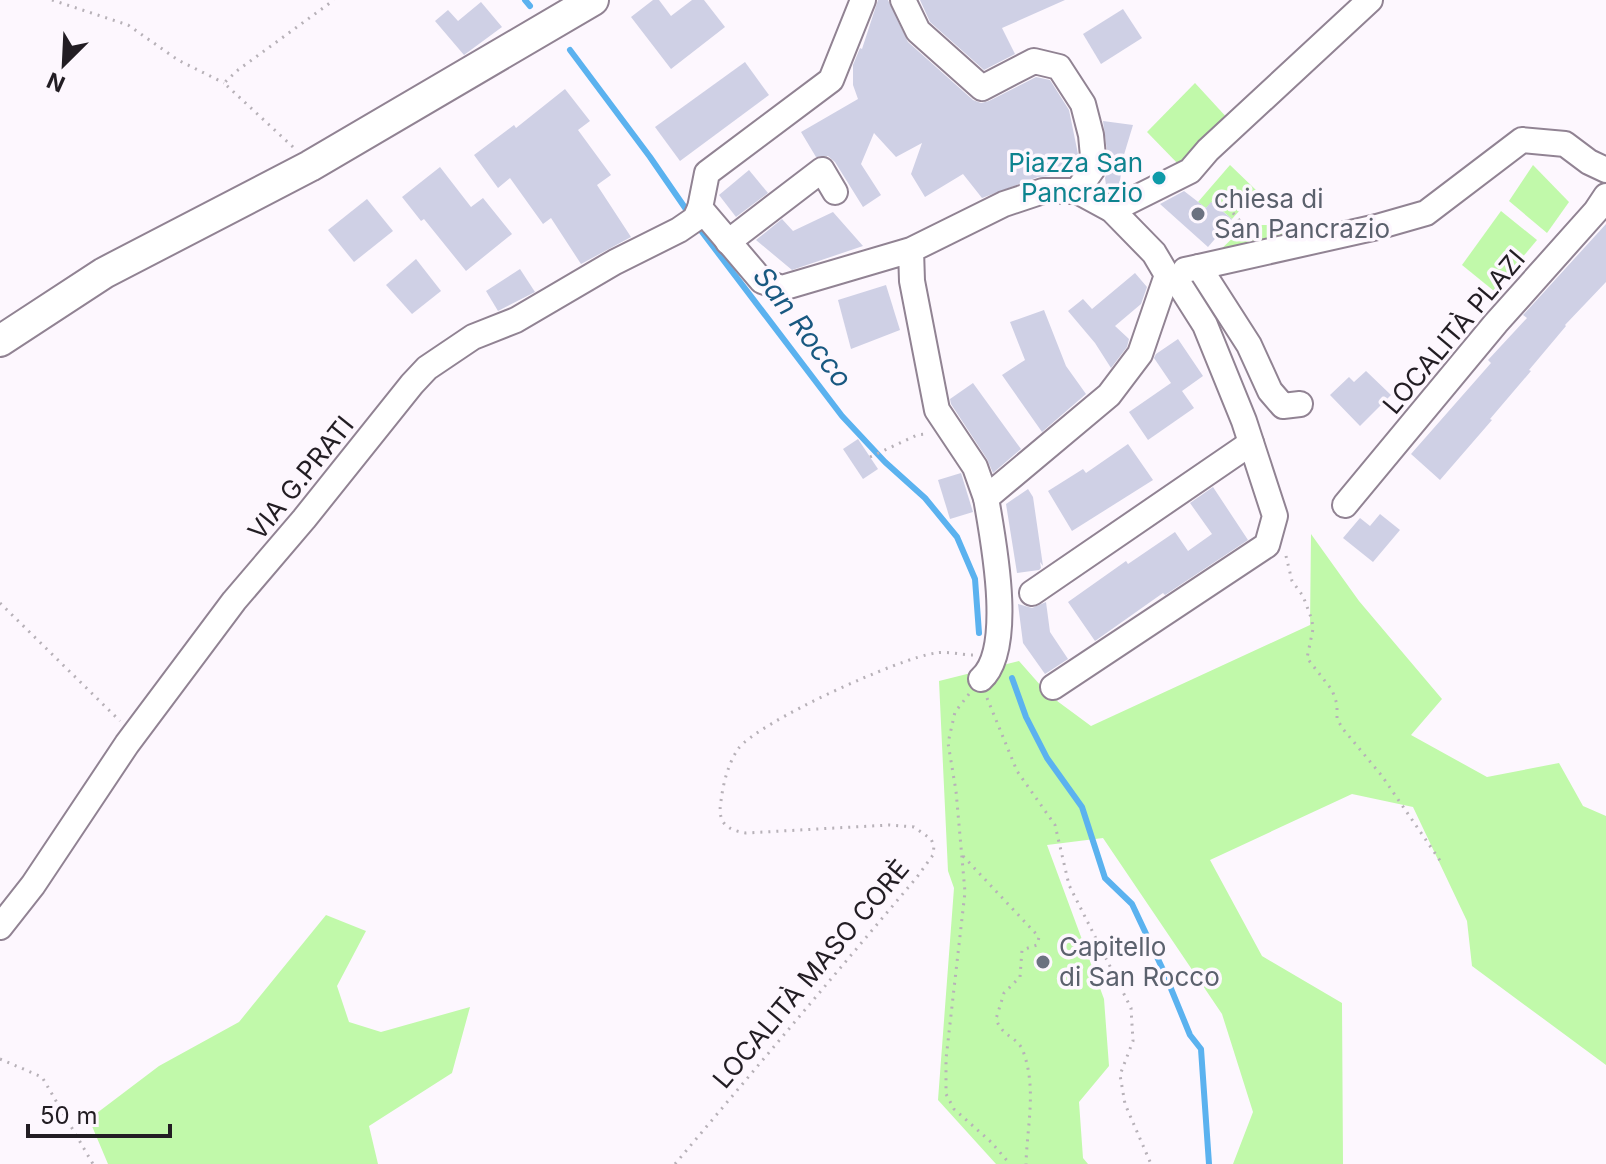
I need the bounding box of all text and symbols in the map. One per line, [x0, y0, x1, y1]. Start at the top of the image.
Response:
north arrow [24, 24, 104, 104]
text: N [43, 67, 69, 98]
place label: Piazza San Pancrazio [1008, 147, 1143, 208]
marker: Piazza San Pancrazio [1150, 169, 1168, 187]
place label: chiesa di San Pancrazio [1214, 183, 1390, 244]
marker: chiesa di San Pancrazio [1189, 205, 1207, 223]
street label: LOCALITÀ PLAZI [1376, 243, 1531, 420]
water label: San Rocco [746, 260, 860, 394]
street label: VIA G.PRATI [241, 410, 360, 546]
street label: LOCALITÀ MASO CORÈ [706, 853, 915, 1094]
place label: Capitello di San Rocco [1059, 931, 1220, 992]
marker: Capitello di San Rocco [1034, 953, 1052, 971]
scale bar [28, 1088, 170, 1138]
text: 50 m [40, 1101, 98, 1130]

